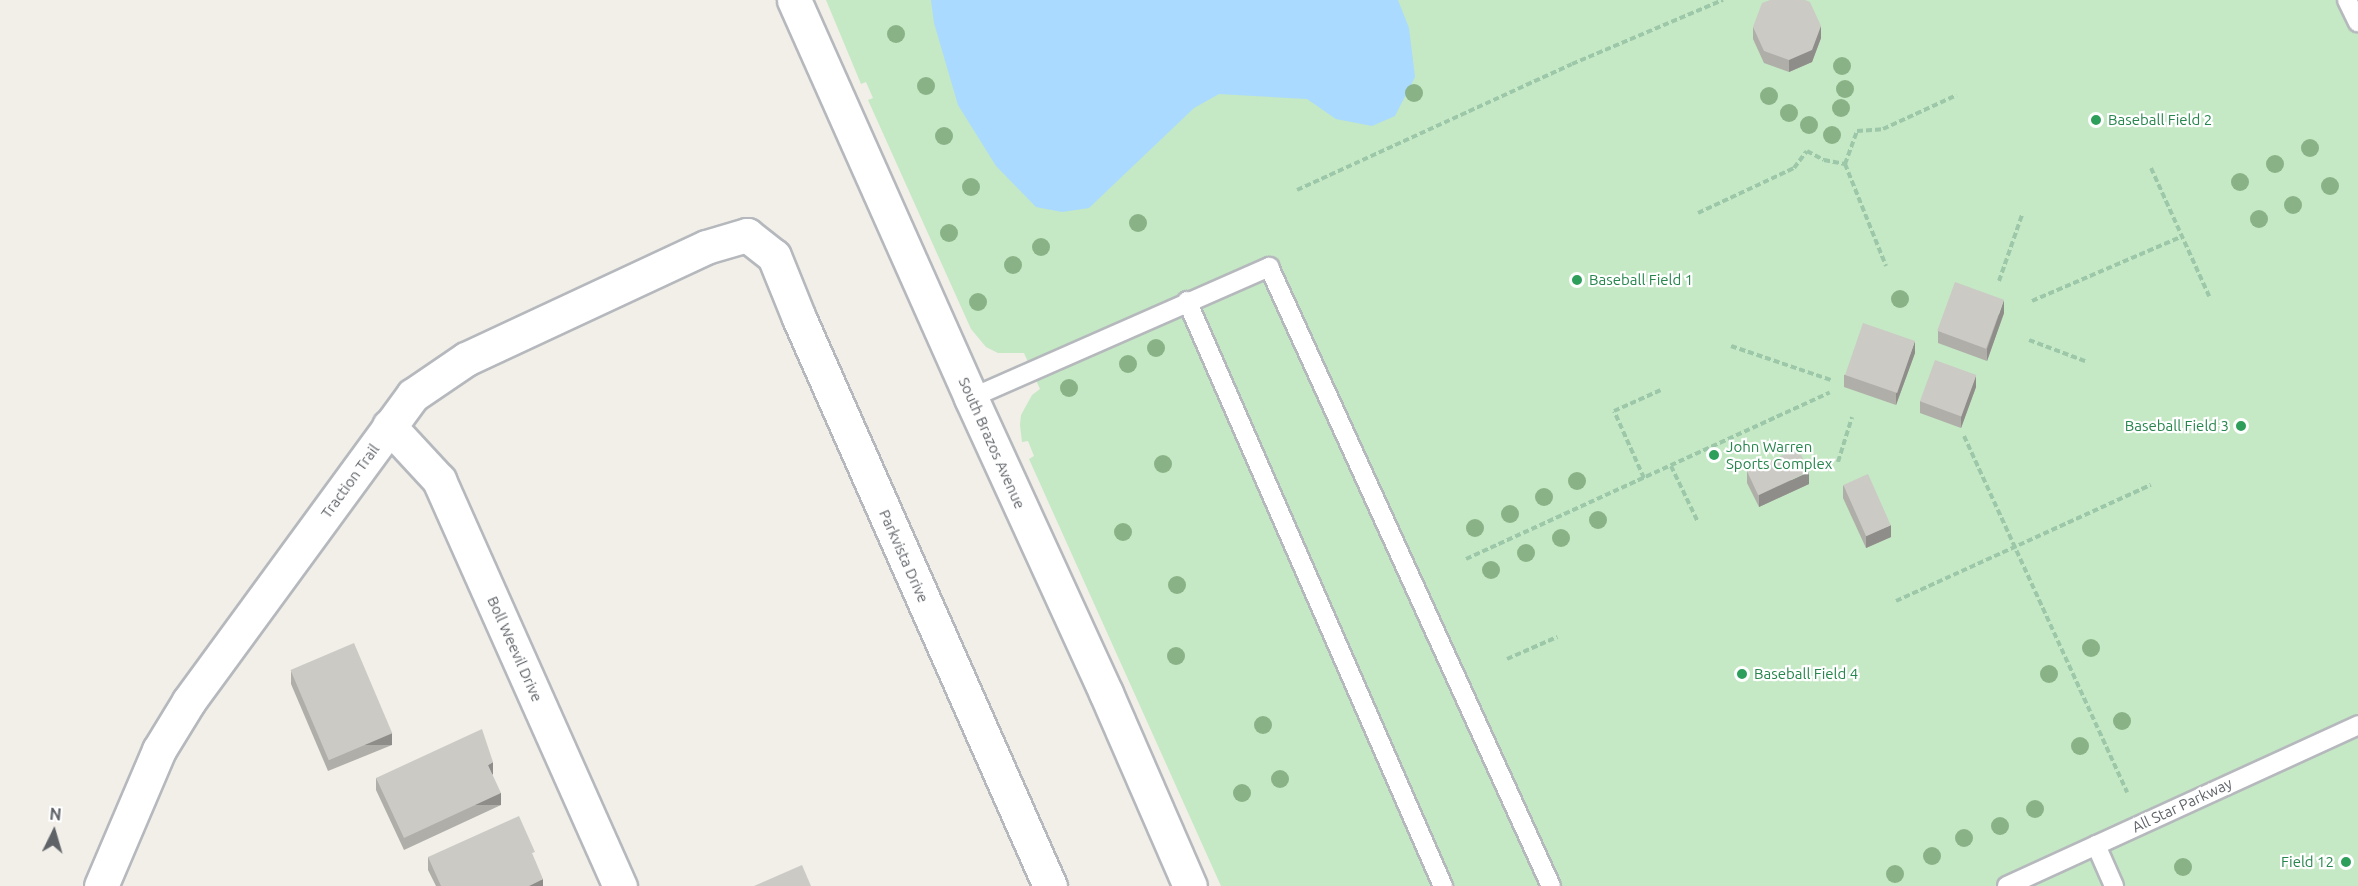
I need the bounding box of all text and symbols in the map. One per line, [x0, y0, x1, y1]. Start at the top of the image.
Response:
place label: Baseball Field 2 [2108, 111, 2212, 129]
marker: Baseball Field 2 [2089, 113, 2103, 127]
place label: Baseball Field 1 [1589, 271, 1693, 289]
marker: Baseball Field 1 [1570, 273, 1584, 287]
street label: South Brazos Avenue [955, 374, 1029, 512]
place label: Baseball Field 3 [2125, 417, 2229, 435]
marker: Baseball Field 3 [2234, 419, 2248, 433]
place label: John Warren Sports Complex [1726, 437, 1832, 472]
street label: Traction Trail [317, 440, 383, 522]
marker: John Warren Sports Complex [1707, 448, 1721, 462]
street label: Parkvista Drive [875, 507, 933, 605]
street label: Boll Weevil Drive [484, 593, 546, 705]
place label: Baseball Field 4 [1754, 665, 1858, 683]
marker: Baseball Field 4 [1735, 667, 1749, 681]
street label: All Star Parkway [2129, 774, 2235, 836]
north arrow [24, 802, 84, 862]
text: N [49, 805, 62, 824]
place label: Field 12 [2281, 853, 2334, 871]
marker: Field 12 [2339, 855, 2353, 869]

